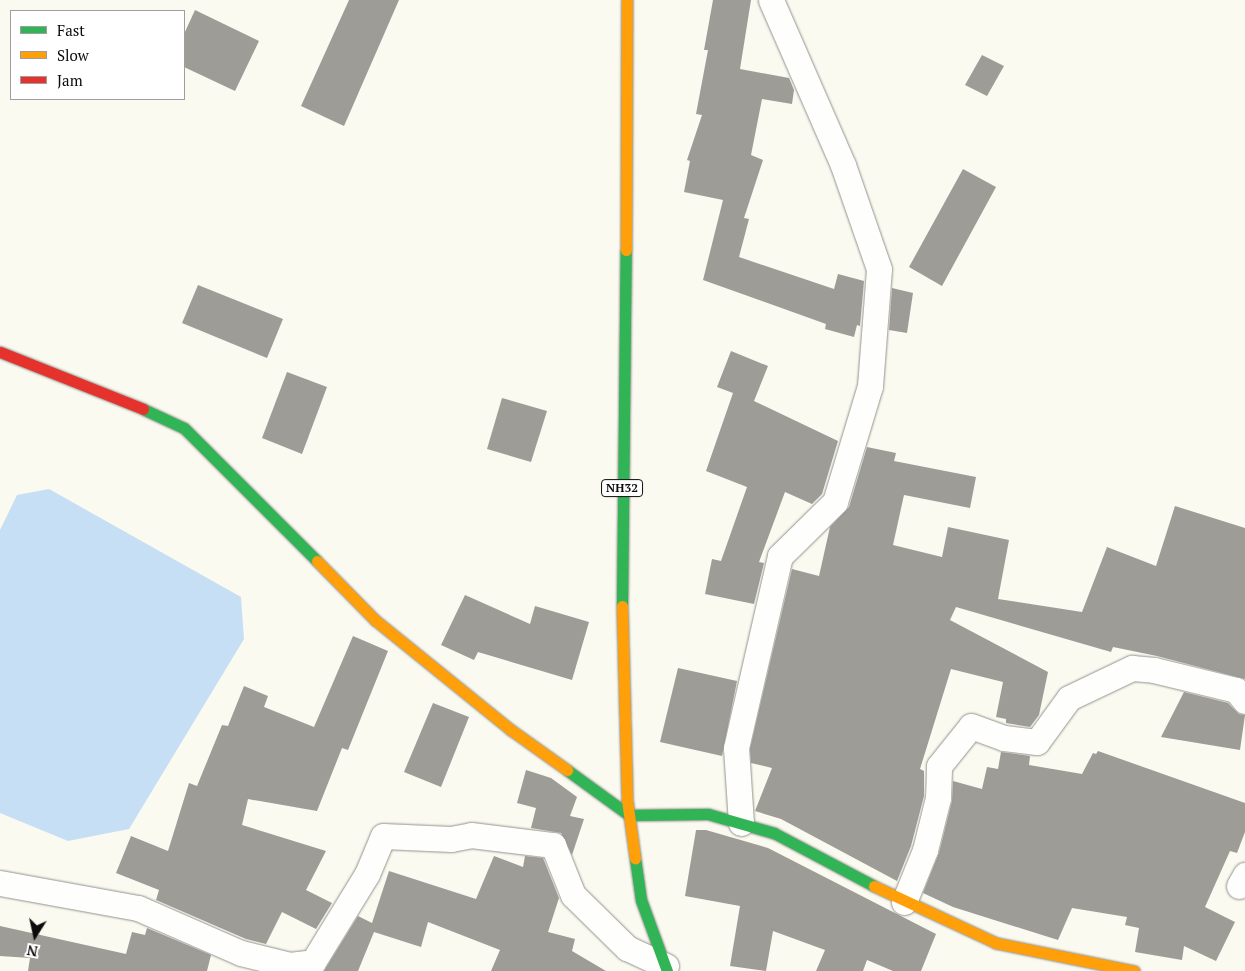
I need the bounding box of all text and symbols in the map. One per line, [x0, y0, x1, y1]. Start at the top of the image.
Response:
legend [10, 10, 185, 100]
text: Fast [57, 20, 85, 40]
text: Slow [57, 45, 89, 65]
text: Jam [57, 70, 83, 90]
road number: NH32 [601, 478, 643, 498]
north arrow [10, 911, 60, 961]
text: N [25, 941, 39, 962]

